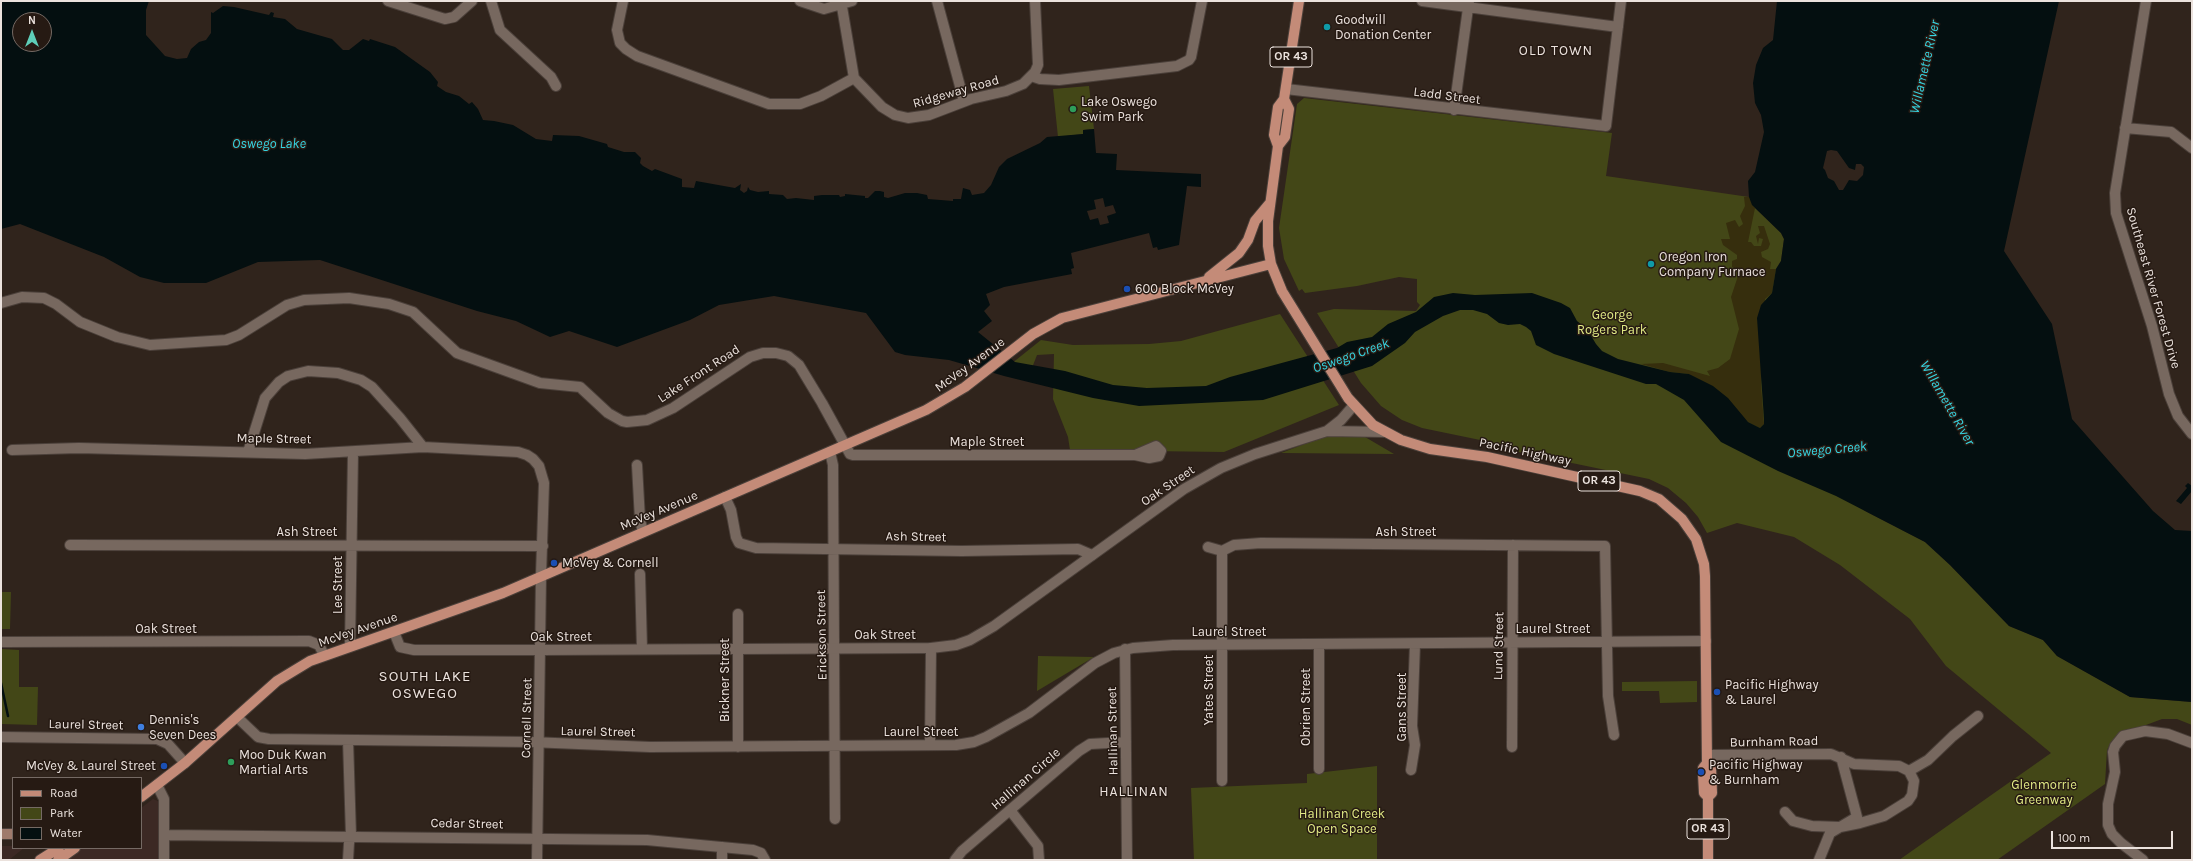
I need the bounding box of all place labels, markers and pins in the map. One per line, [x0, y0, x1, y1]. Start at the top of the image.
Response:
place label: Goodwill Donation Center [1335, 12, 1431, 43]
marker: Goodwill Donation Center [1322, 22, 1332, 32]
place label: Lake Oswego Swim Park [1081, 94, 1157, 125]
marker: Lake Oswego Swim Park [1068, 104, 1078, 114]
place label: Oregon Iron Company Furnace [1659, 249, 1765, 280]
marker: Oregon Iron Company Furnace [1646, 259, 1656, 269]
place label: 600 Block McVey [1135, 281, 1234, 297]
marker: 600 Block McVey [1122, 284, 1132, 294]
place label: McVey & Cornell [562, 555, 659, 571]
marker: McVey & Cornell [549, 558, 559, 568]
place label: Pacific Highway & Laurel [1725, 677, 1818, 708]
marker: Pacific Highway & Laurel [1712, 687, 1722, 697]
place label: Dennis's Seven Dees [149, 712, 216, 743]
marker: Dennis's Seven Dees [136, 722, 146, 732]
place label: Moo Duk Kwan Martial Arts [239, 747, 326, 778]
marker: Moo Duk Kwan Martial Arts [226, 757, 236, 767]
place label: Pacific Highway & Burnham [1709, 757, 1802, 788]
place label: McVey & Laurel Street [26, 758, 156, 774]
marker: McVey & Laurel Street [159, 761, 169, 771]
marker: Pacific Highway & Burnham [1696, 767, 1706, 777]

